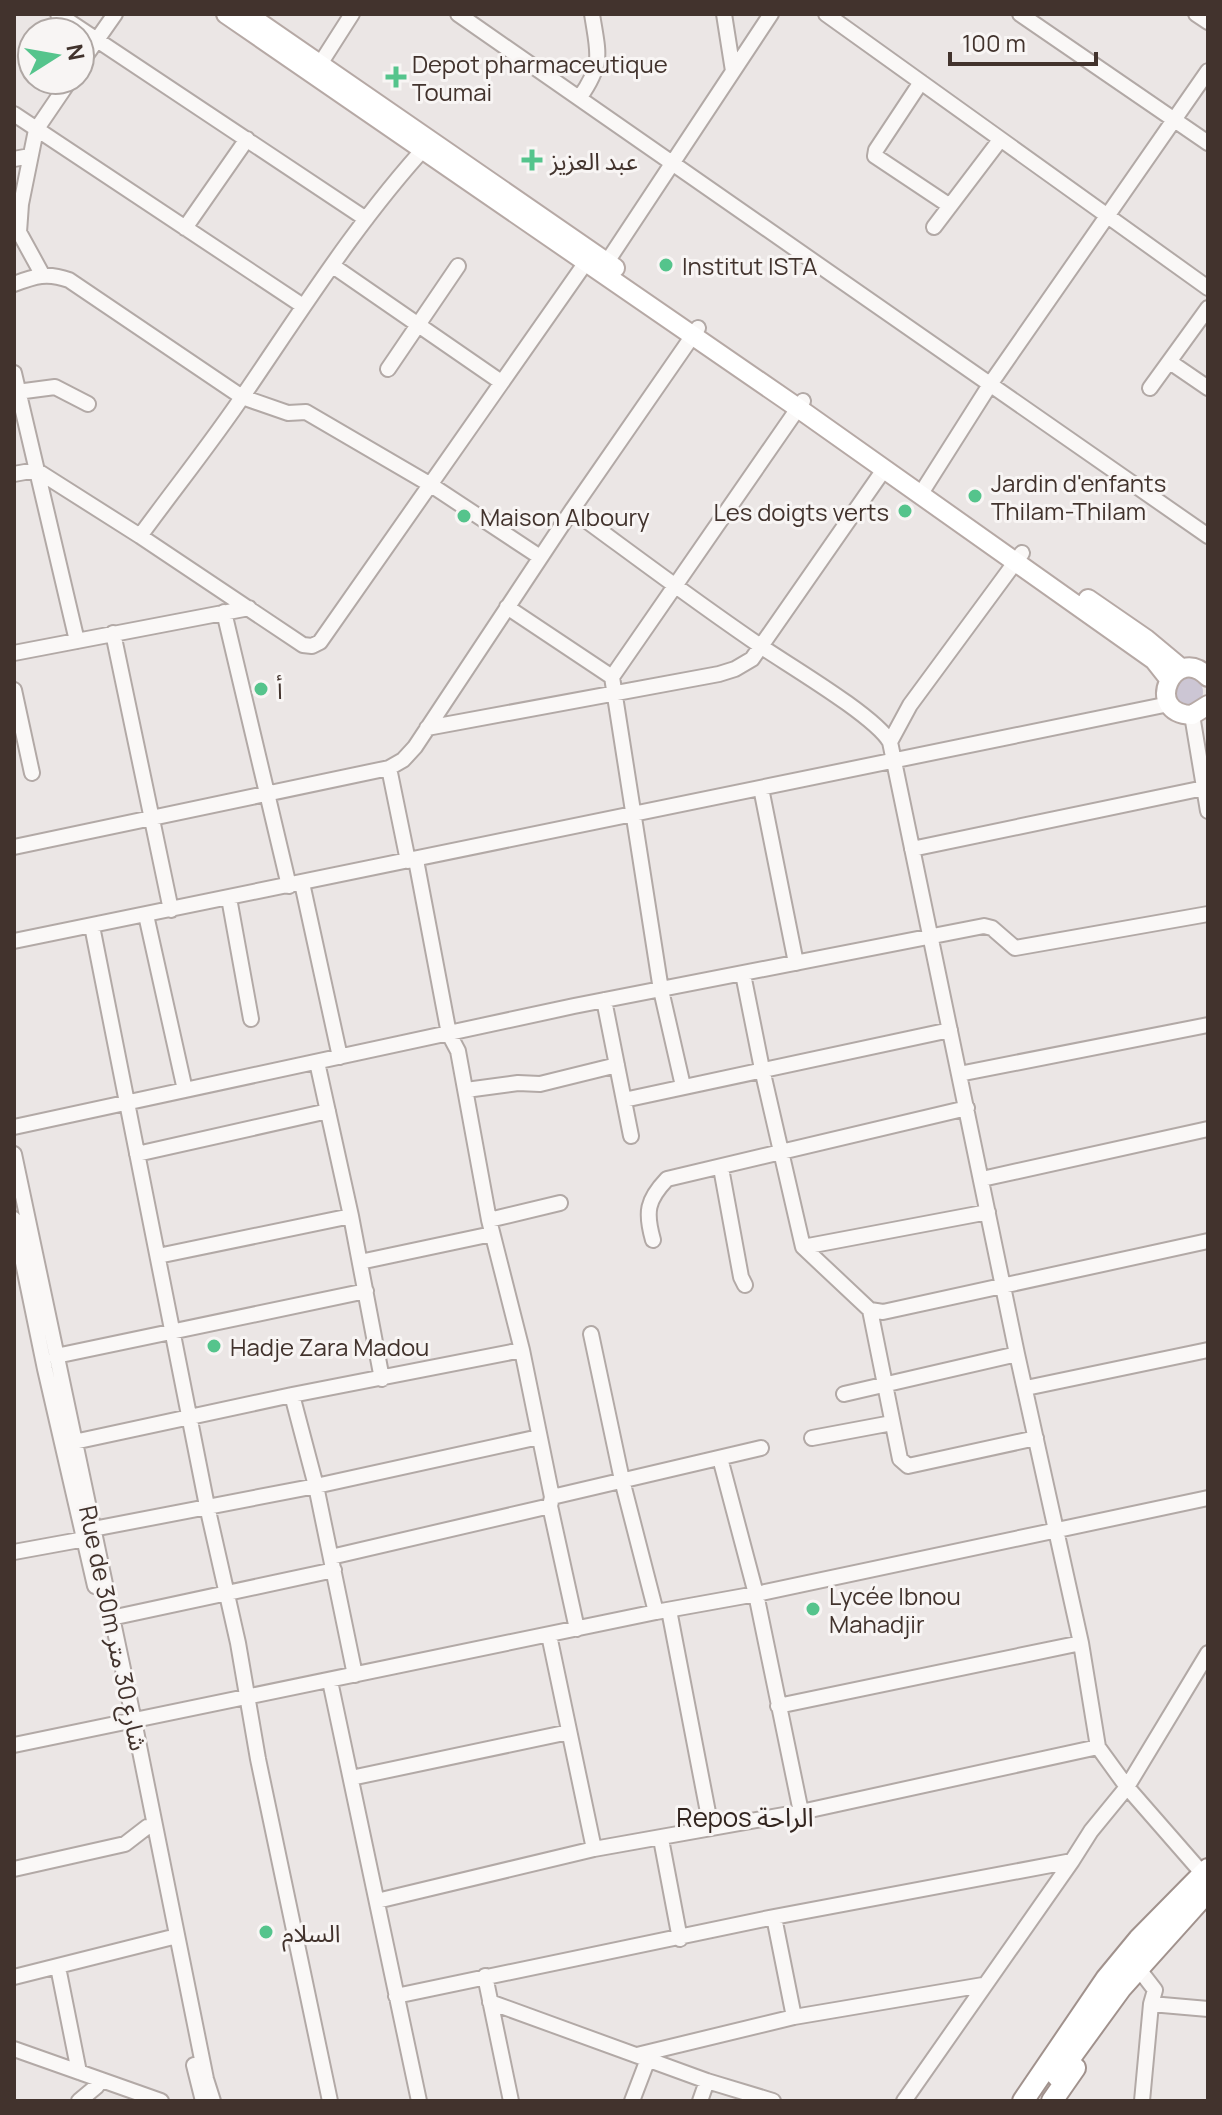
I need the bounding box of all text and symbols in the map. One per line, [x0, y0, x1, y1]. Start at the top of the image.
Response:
north arrow [16, 16, 96, 96]
scale bar [950, 16, 1096, 66]
text: 100 m [962, 26, 1026, 59]
text: N [59, 42, 92, 63]
place label: Depot pharmaceutique Toumai [412, 47, 668, 108]
marker: Depot pharmaceutique Toumai [387, 68, 405, 86]
place label: عبد العزيز [549, 144, 638, 177]
marker: عبد العزيز [521, 149, 543, 171]
place label: Institut ISTA [682, 249, 817, 282]
marker: Institut ISTA [657, 256, 675, 274]
place label: Jardin d'enfants Thilam-Thilam [991, 466, 1166, 527]
marker: Jardin d'enfants Thilam-Thilam [966, 487, 984, 505]
place label: Les doigts verts [713, 495, 889, 528]
place label: Maison Alboury [480, 500, 650, 533]
marker: Les doigts verts [896, 502, 914, 520]
marker: Maison Alboury [455, 507, 473, 525]
place label: أ [277, 673, 283, 706]
marker: أ [252, 680, 270, 698]
place label: Hadje Zara Madou [230, 1330, 429, 1363]
marker: Hadje Zara Madou [205, 1337, 223, 1355]
street label: Rue de 30m شارع 30 متر [70, 1502, 156, 1754]
place label: Lycée Ibnou Mahadjir [829, 1579, 961, 1640]
marker: Lycée Ibnou Mahadjir [804, 1600, 822, 1618]
district label: Repos الراحة [676, 1799, 814, 1835]
place label: السلام [282, 1916, 340, 1952]
marker: السلام [257, 1923, 275, 1941]

